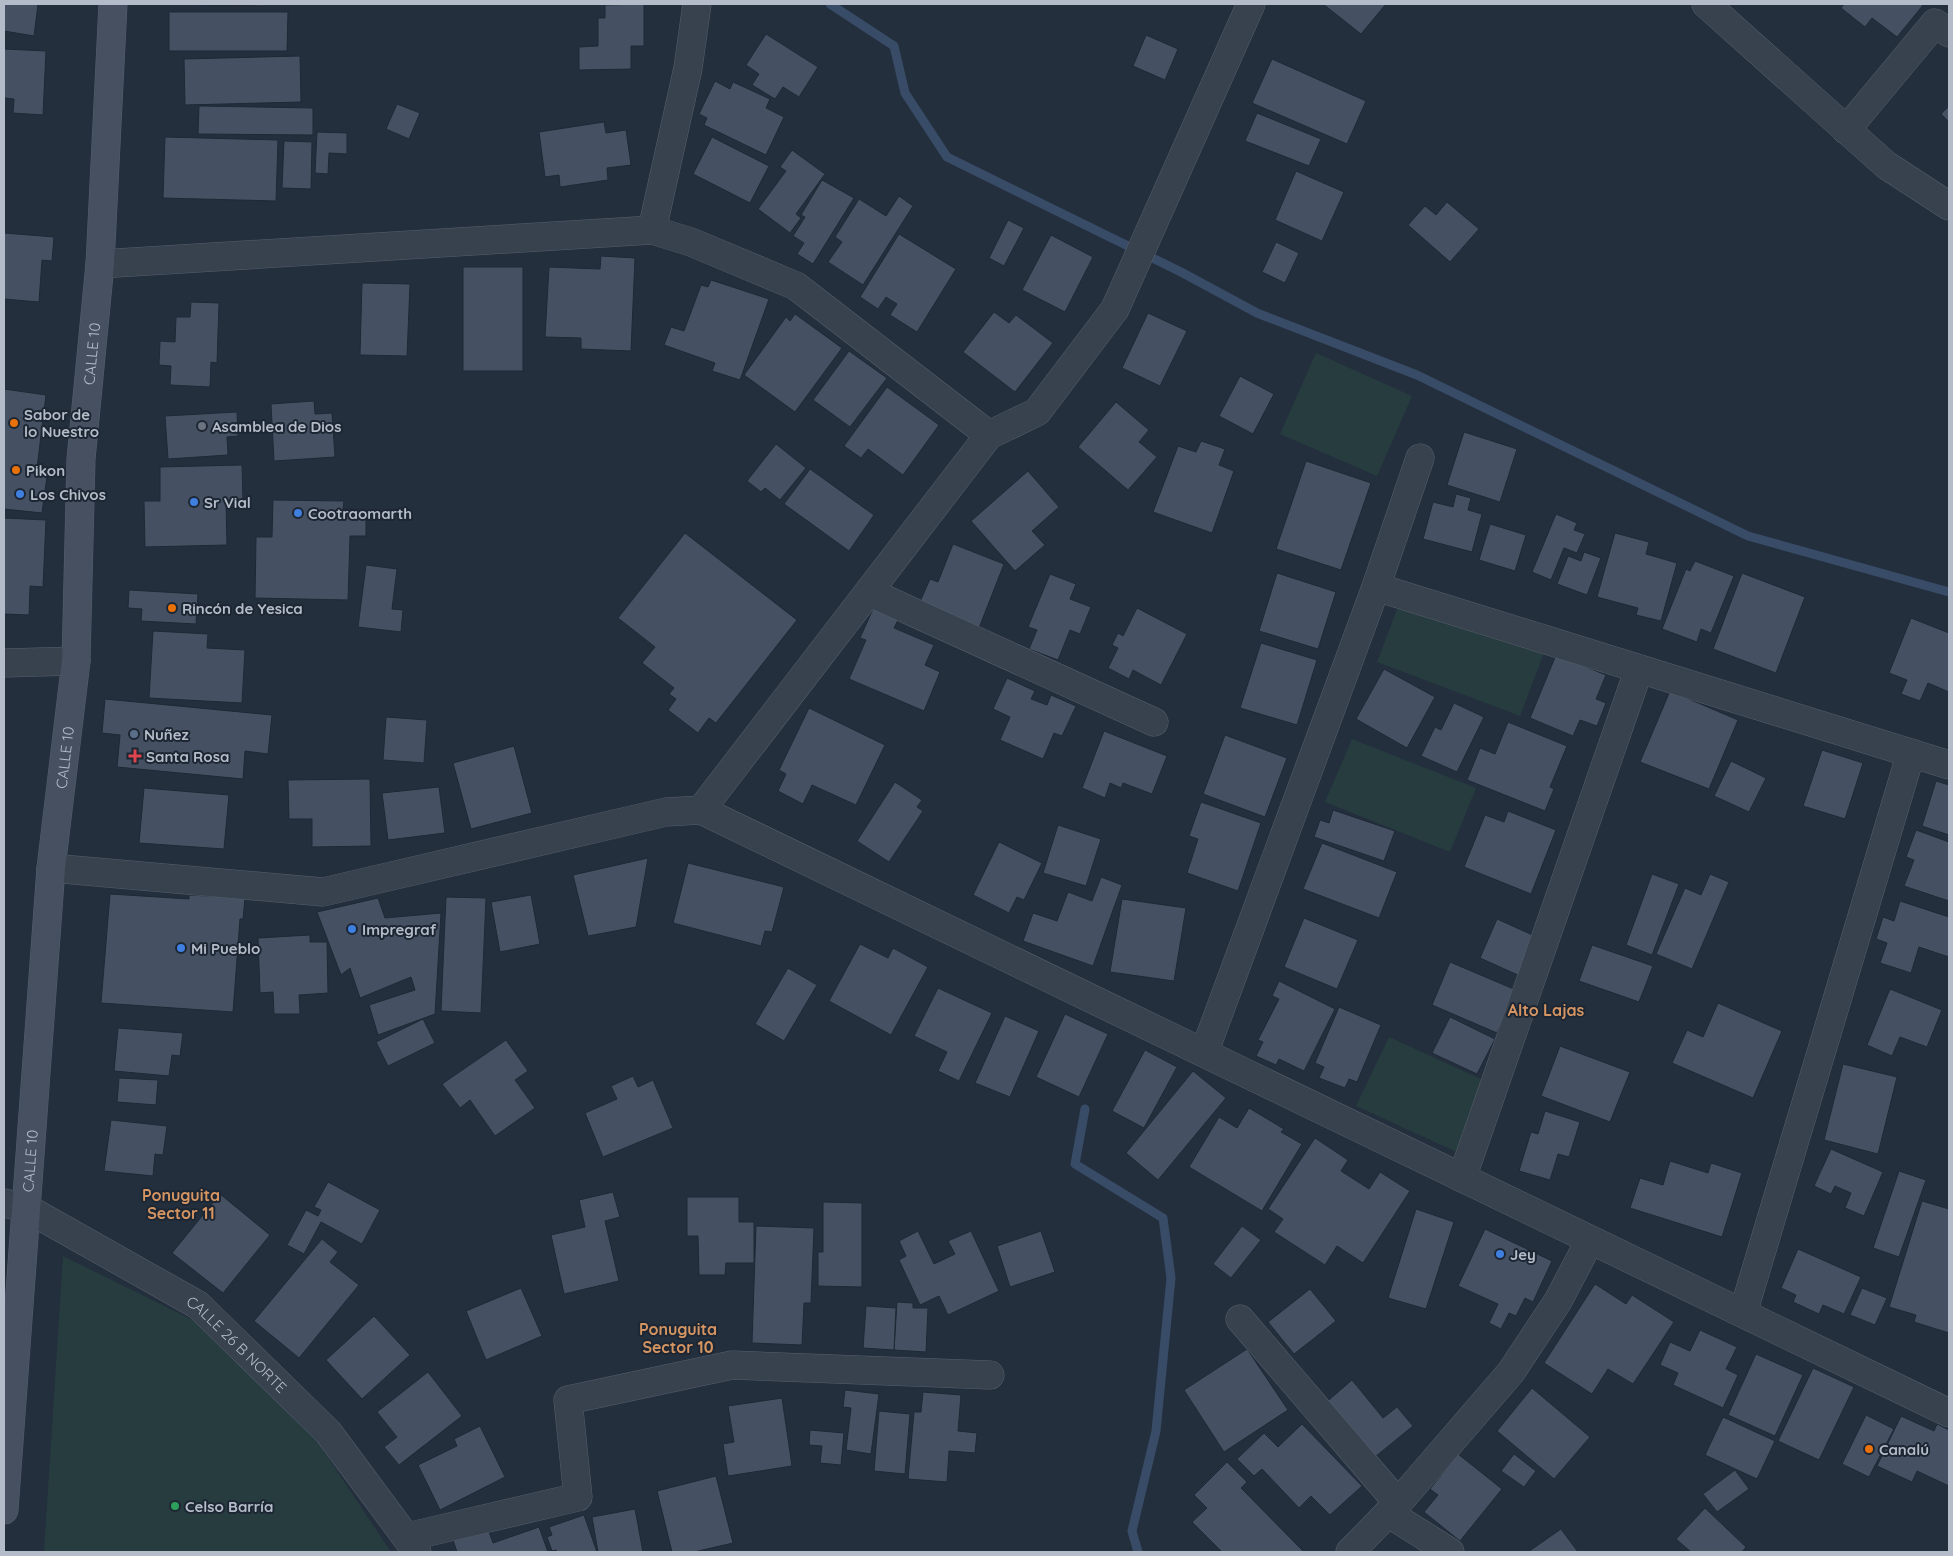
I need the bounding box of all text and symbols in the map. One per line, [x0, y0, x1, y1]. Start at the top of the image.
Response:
street label: CALLE 10 [79, 322, 104, 386]
place label: Sabor de lo Nuestro [24, 405, 99, 441]
marker: Sabor de lo Nuestro [8, 417, 20, 429]
place label: Asamblea de Dios [212, 417, 341, 436]
marker: Asamblea de Dios [196, 420, 208, 432]
place label: Pikon [26, 461, 65, 480]
marker: Pikon [10, 464, 22, 476]
place label: Los Chivos [30, 485, 106, 504]
marker: Los Chivos [14, 488, 26, 500]
place label: Sr Vial [204, 493, 251, 512]
marker: Sr Vial [188, 496, 200, 508]
place label: Cootraomarth [308, 504, 412, 523]
marker: Cootraomarth [292, 507, 304, 519]
place label: Rincón de Yesica [182, 599, 303, 618]
marker: Rincón de Yesica [166, 602, 178, 614]
street label: CALLE 10 [51, 725, 78, 790]
place label: Nuñez [144, 725, 189, 744]
marker: Nuñez [128, 728, 140, 740]
place label: Santa Rosa [146, 747, 229, 766]
marker: Santa Rosa [128, 749, 142, 763]
place label: Impregraf [362, 920, 437, 939]
marker: Impregraf [346, 923, 358, 935]
place label: Mi Pueblo [191, 939, 260, 958]
marker: Mi Pueblo [175, 942, 187, 954]
district label: Alto Lajas [1508, 1000, 1585, 1020]
street label: CALLE 10 [18, 1129, 41, 1193]
district label: Ponuguita Sector 11 [142, 1185, 220, 1223]
place label: Jey [1510, 1245, 1536, 1264]
marker: Jey [1494, 1248, 1506, 1260]
street label: CALLE 26 B NORTE [184, 1291, 291, 1396]
district label: Ponuguita Sector 10 [639, 1319, 717, 1357]
place label: Canalú [1879, 1440, 1929, 1459]
marker: Canalú [1863, 1443, 1875, 1455]
place label: Celso Barría [185, 1497, 273, 1516]
marker: Celso Barría [169, 1500, 181, 1512]

